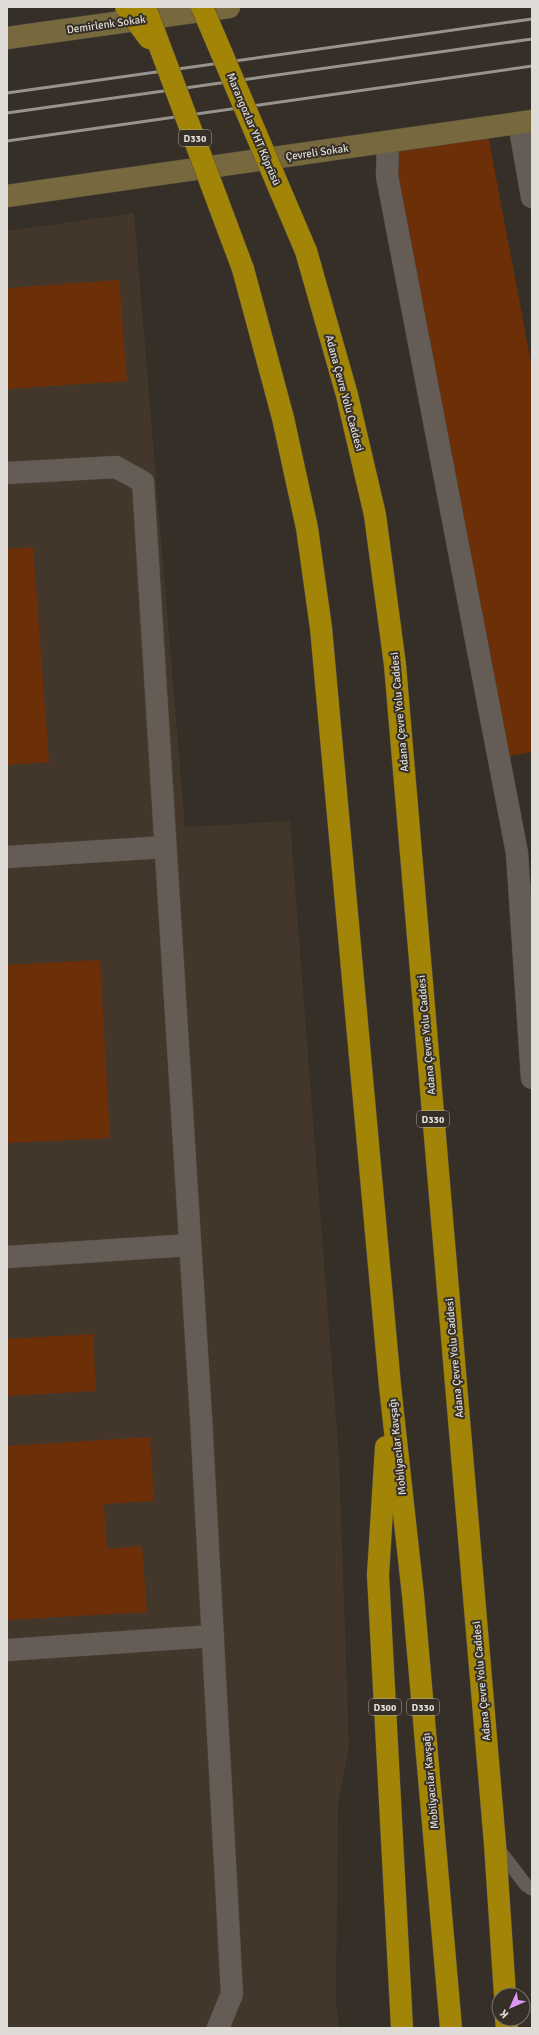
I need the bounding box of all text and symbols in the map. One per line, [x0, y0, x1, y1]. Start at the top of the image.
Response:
street label: Demirlenk Sokak [66, 12, 147, 36]
street label: Marangozlar YHT Köprüsü [224, 71, 283, 188]
road number: D330 [179, 130, 211, 146]
street label: Çevreli Sokak [285, 142, 350, 163]
street label: Adana Çevre Yolu Caddesi [323, 333, 366, 453]
street label: Adana Çevre Yolu Caddesi [388, 652, 411, 772]
street label: Adana Çevre Yolu Caddesi [415, 975, 438, 1095]
road number: D330 [417, 1111, 449, 1127]
street label: Adana Çevre Yolu Caddesi [443, 1298, 466, 1418]
street label: Mobilyacılar Kavşağı [386, 1398, 409, 1496]
street label: Adana Çevre Yolu Caddesi [470, 1621, 493, 1741]
road number: D300 [369, 1699, 401, 1715]
road number: D330 [407, 1699, 439, 1715]
street label: Mobilyacılar Kavşağı [420, 1732, 441, 1830]
north arrow [491, 1987, 531, 2027]
text: K [497, 2007, 511, 2021]

